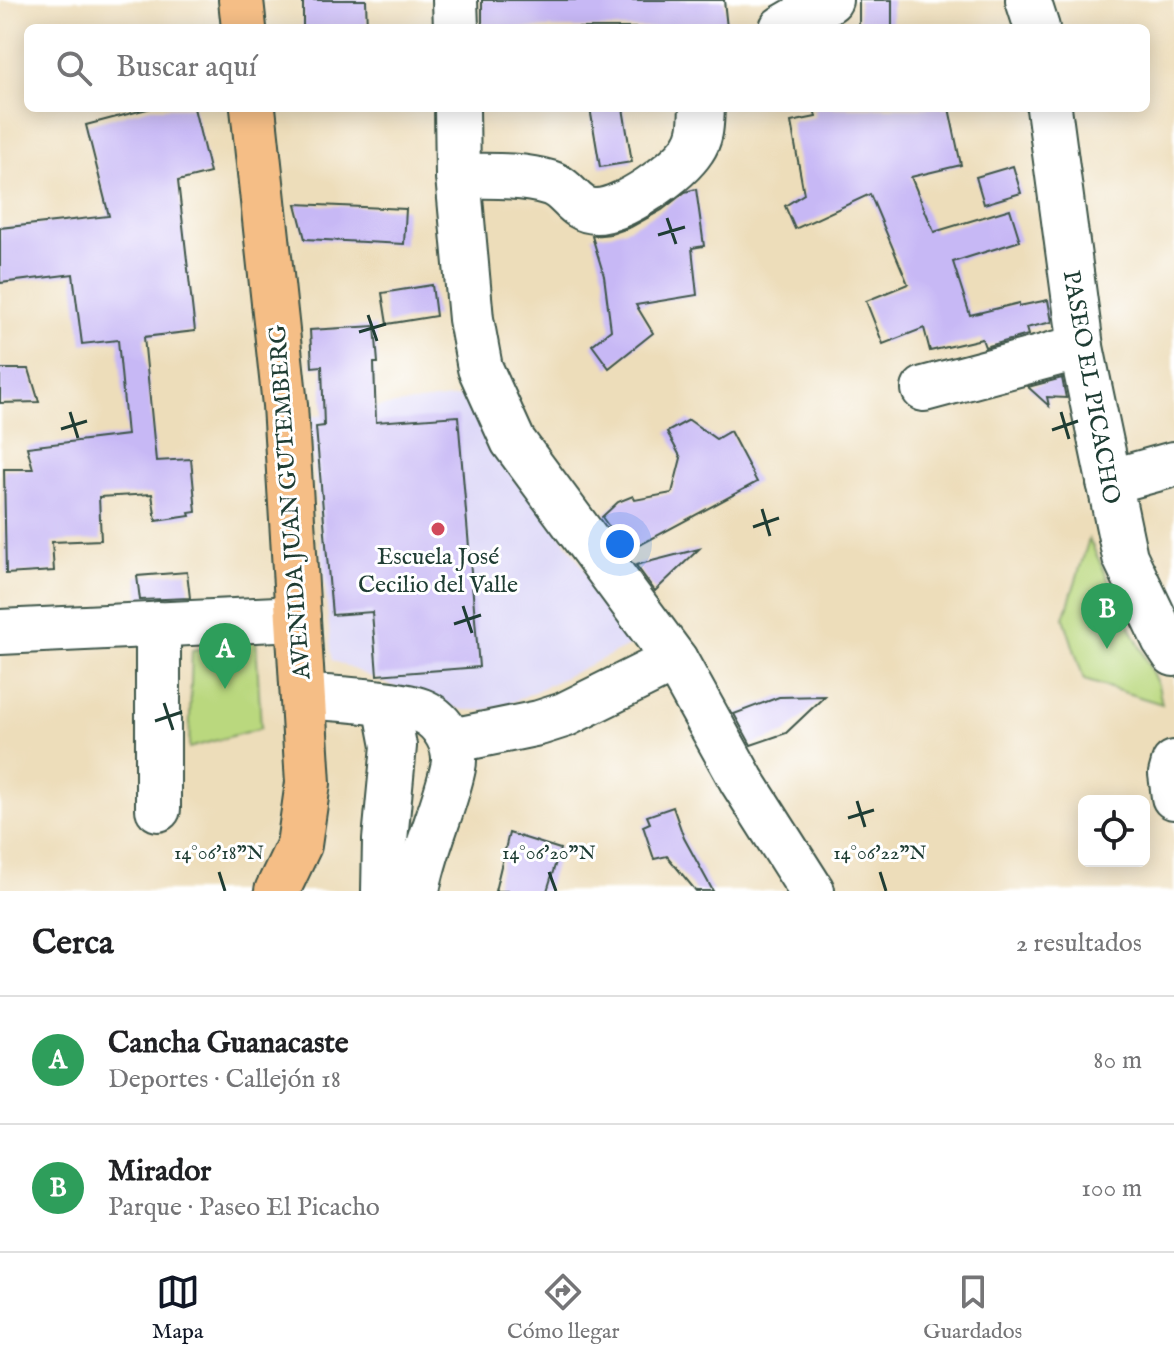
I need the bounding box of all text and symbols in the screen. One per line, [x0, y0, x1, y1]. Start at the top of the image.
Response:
search box [24, 24, 1150, 112]
icon: search [52, 46, 96, 90]
text: Buscar aquí [116, 49, 257, 87]
street label: PASEO EL PICACHO [1055, 268, 1126, 507]
street label: AVENIDA JUAN GUTEMBERG [263, 323, 318, 681]
marker: Escuela José Cecilio del Valle [429, 520, 447, 538]
your location [600, 524, 640, 564]
place label: Escuela José Cecilio del Valle [358, 542, 518, 601]
pin: B [1081, 583, 1133, 649]
pin: A [199, 623, 251, 689]
map controls [1078, 795, 1150, 867]
button: locate [1078, 795, 1150, 867]
text: 14°06'18"N [174, 841, 264, 866]
text: 14°06'20"N [502, 841, 596, 866]
text: 14°06'22"N [833, 841, 927, 866]
text: Cerca [32, 922, 114, 965]
text: 2 resultados [1016, 927, 1142, 960]
text: Cancha Guanacaste [108, 1025, 349, 1063]
text: A [49, 1044, 67, 1077]
text: 80 m [1093, 1044, 1142, 1077]
text: Deportes · Callejón 18 [108, 1063, 341, 1096]
text: Mirador [108, 1153, 211, 1191]
text: B [49, 1172, 67, 1205]
text: 100 m [1081, 1172, 1142, 1205]
text: Parque · Paseo El Picacho [108, 1191, 380, 1224]
tab: Mapa [152, 1270, 203, 1346]
tab: Cómo llegar [507, 1270, 620, 1346]
tab: Guardados [923, 1270, 1022, 1346]

